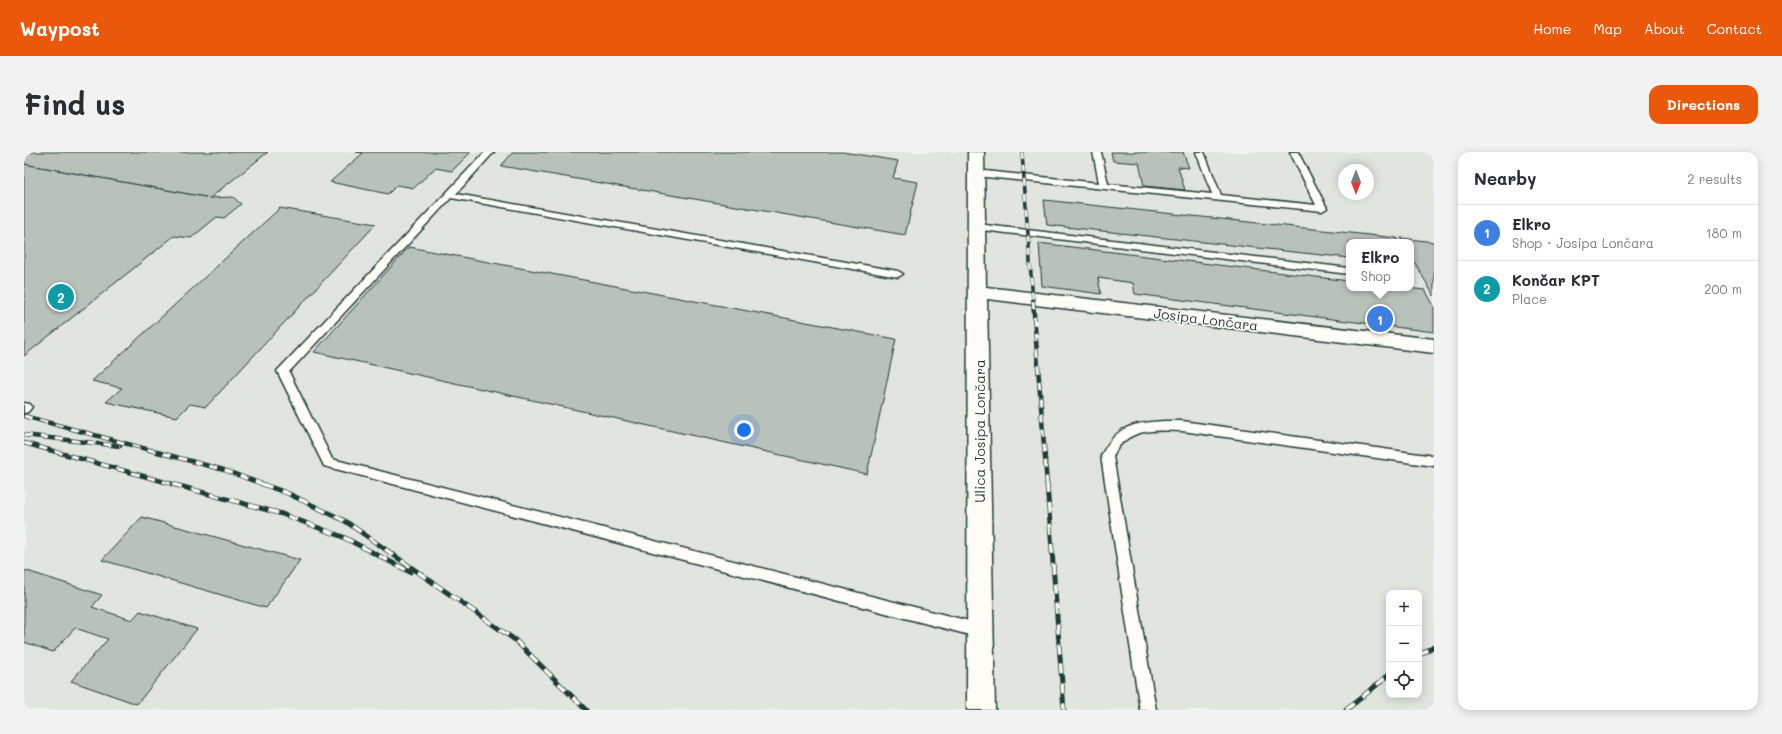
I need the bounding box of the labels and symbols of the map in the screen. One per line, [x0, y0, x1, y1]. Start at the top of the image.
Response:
north arrow [1338, 164, 1374, 200]
pin: 2 [48, 282, 74, 312]
street label: Josipa Lončara [1153, 303, 1259, 335]
pin: 1 [1367, 304, 1393, 334]
street label: Ulica Josipa Lončara [970, 359, 989, 503]
your location [734, 420, 754, 440]

